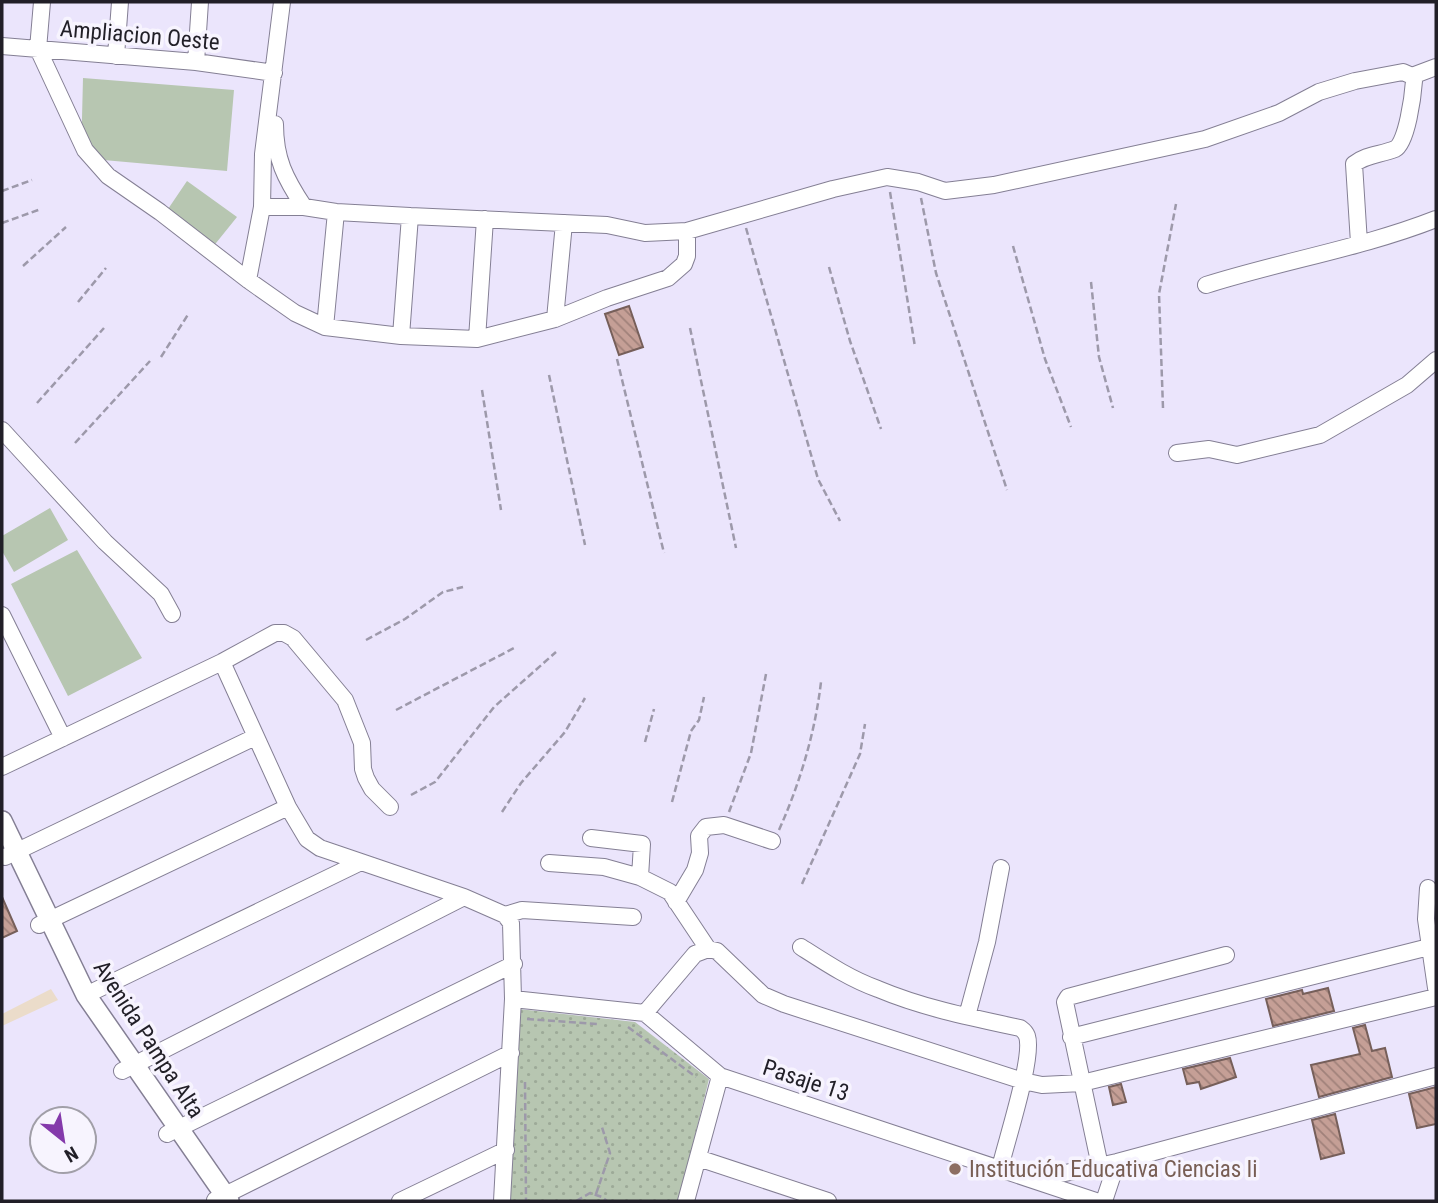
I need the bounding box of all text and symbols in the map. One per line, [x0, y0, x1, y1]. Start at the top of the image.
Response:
street label: Ampliacion Oeste [59, 15, 221, 56]
street label: Avenida Pampa Alta [88, 955, 210, 1123]
street label: Pasaje 13 [759, 1054, 852, 1107]
north arrow [28, 1105, 98, 1175]
text: N [60, 1141, 82, 1167]
place label: Institución Educativa Ciencias Ii [969, 1156, 1258, 1183]
marker: Institución Educativa Ciencias Ii [947, 1161, 963, 1177]

